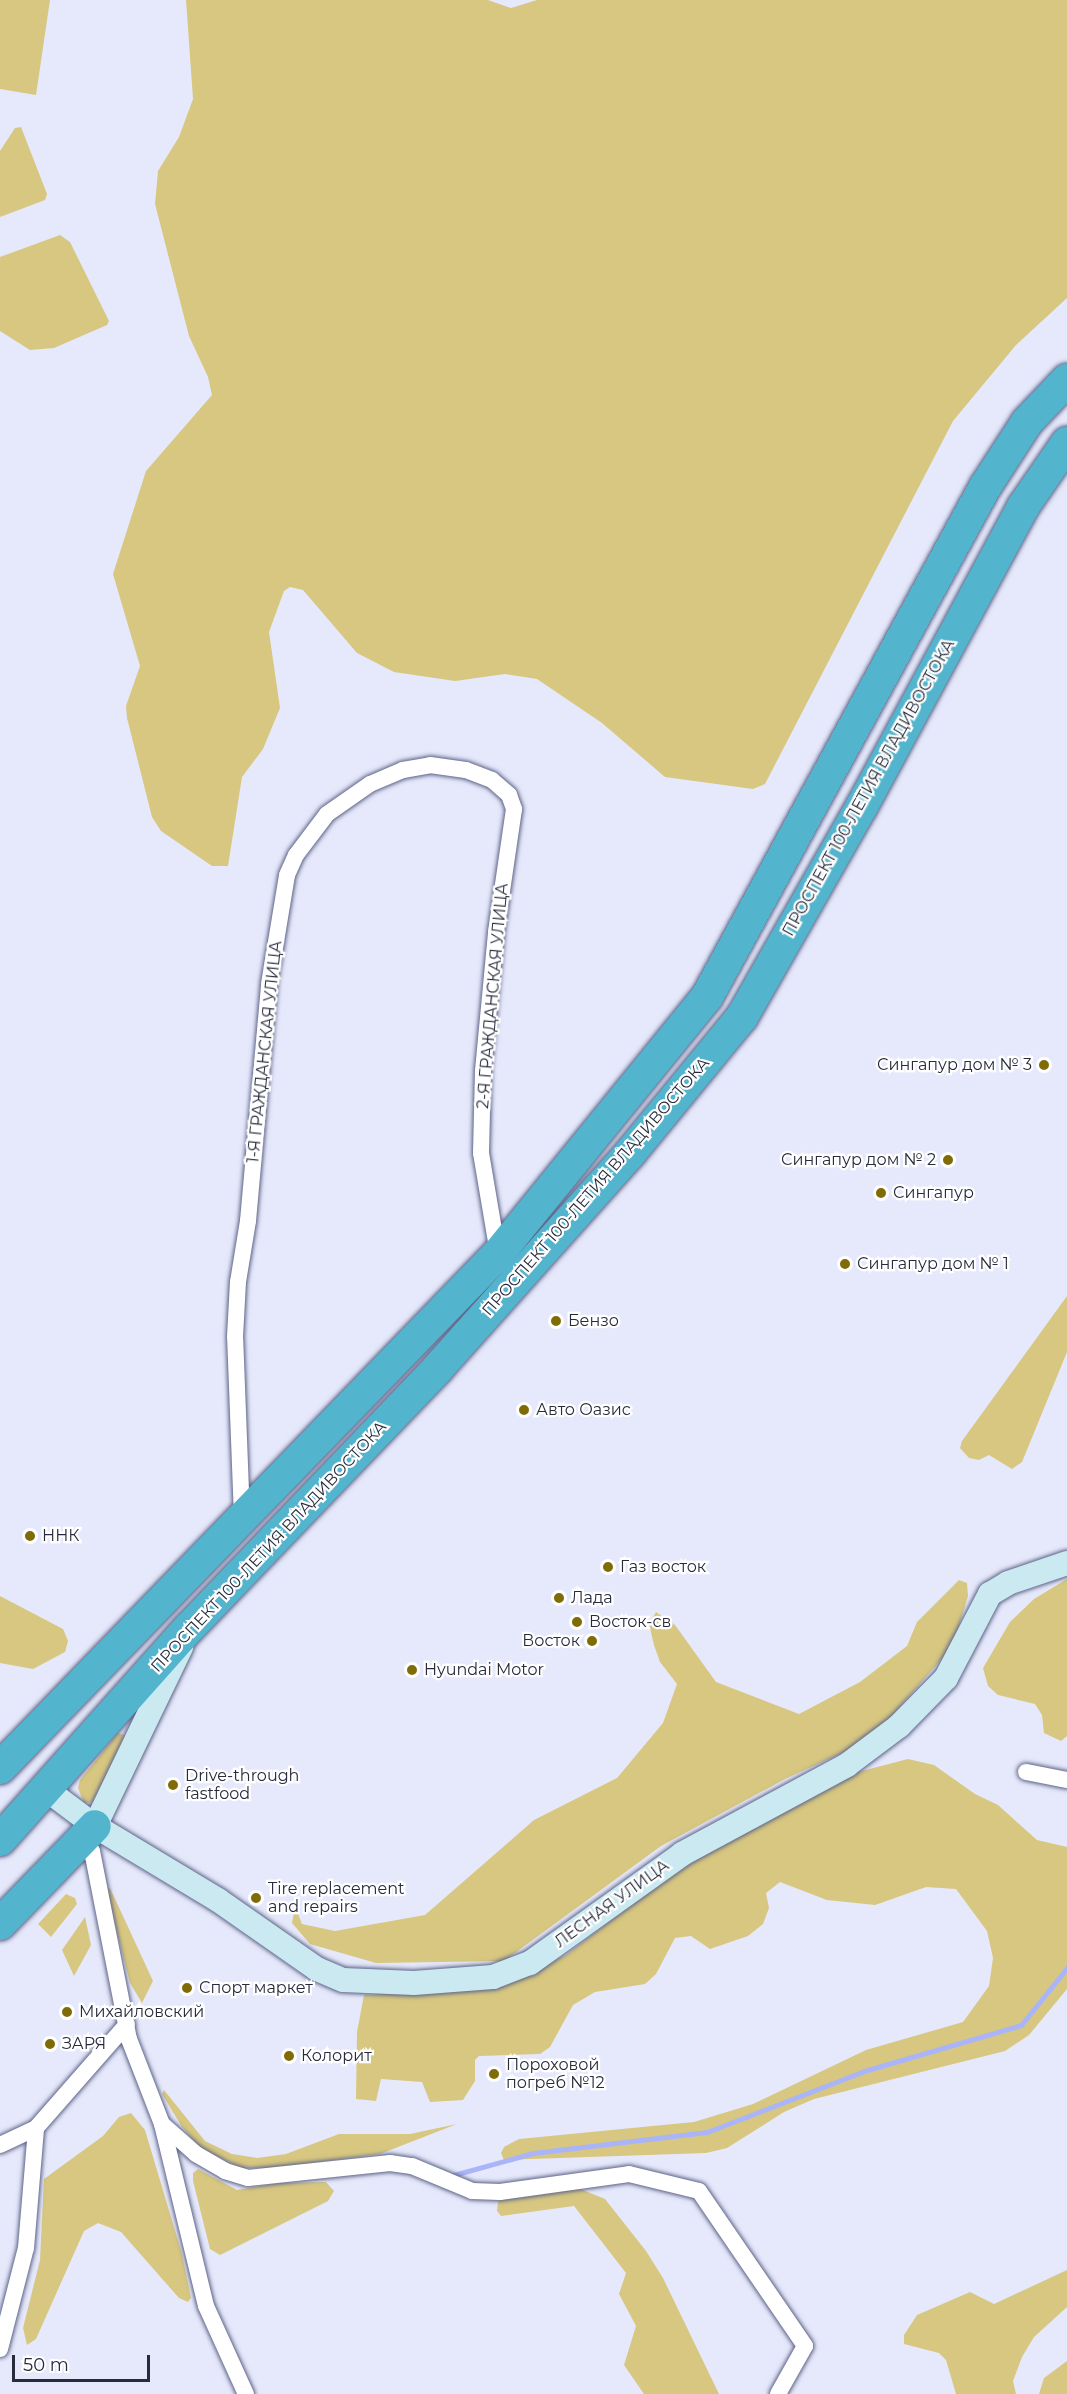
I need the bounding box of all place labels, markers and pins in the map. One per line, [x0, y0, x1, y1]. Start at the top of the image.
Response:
place label: Сингапур дом № 3 [877, 1055, 1032, 1075]
marker: Сингапур дом № 3 [1037, 1058, 1051, 1072]
place label: Сингапур дом № 2 [781, 1150, 936, 1170]
marker: Сингапур дом № 2 [941, 1153, 955, 1167]
place label: Сингапур [893, 1183, 974, 1203]
marker: Сингапур [874, 1186, 888, 1200]
place label: Сингапур дом № 1 [857, 1254, 1009, 1274]
marker: Сингапур дом № 1 [838, 1257, 852, 1271]
place label: Бензо [568, 1311, 619, 1331]
marker: Бензо [549, 1314, 563, 1328]
place label: Авто Оазис [536, 1400, 631, 1420]
marker: Авто Оазис [517, 1403, 531, 1417]
place label: ННК [42, 1526, 80, 1546]
marker: ННК [23, 1529, 37, 1543]
place label: Газ восток [620, 1557, 706, 1577]
marker: Газ восток [601, 1560, 615, 1574]
place label: Лада [571, 1588, 613, 1608]
marker: Лада [552, 1591, 566, 1605]
place label: Восток-св [589, 1612, 671, 1632]
marker: Восток-св [570, 1615, 584, 1629]
place label: Восток [522, 1631, 580, 1651]
marker: Восток [585, 1634, 599, 1648]
place label: Hyundai Motor [424, 1660, 544, 1680]
marker: Hyundai Motor [405, 1663, 419, 1677]
place label: Drive-through fastfood [185, 1766, 299, 1804]
marker: Drive-through fastfood [166, 1778, 180, 1792]
place label: Tire replacement and repairs [268, 1879, 405, 1917]
marker: Tire replacement and repairs [249, 1891, 263, 1905]
place label: Спорт маркет [199, 1978, 313, 1998]
marker: Спорт маркет [180, 1981, 194, 1995]
place label: Михайловский [79, 2002, 204, 2022]
marker: Михайловский [60, 2005, 74, 2019]
place label: ЗАРЯ [62, 2034, 106, 2054]
marker: ЗАРЯ [43, 2037, 57, 2051]
place label: Колорит [301, 2046, 372, 2066]
marker: Колорит [282, 2049, 296, 2063]
place label: Пороховой погреб №12 [506, 2055, 605, 2093]
marker: Пороховой погреб №12 [487, 2067, 501, 2081]

